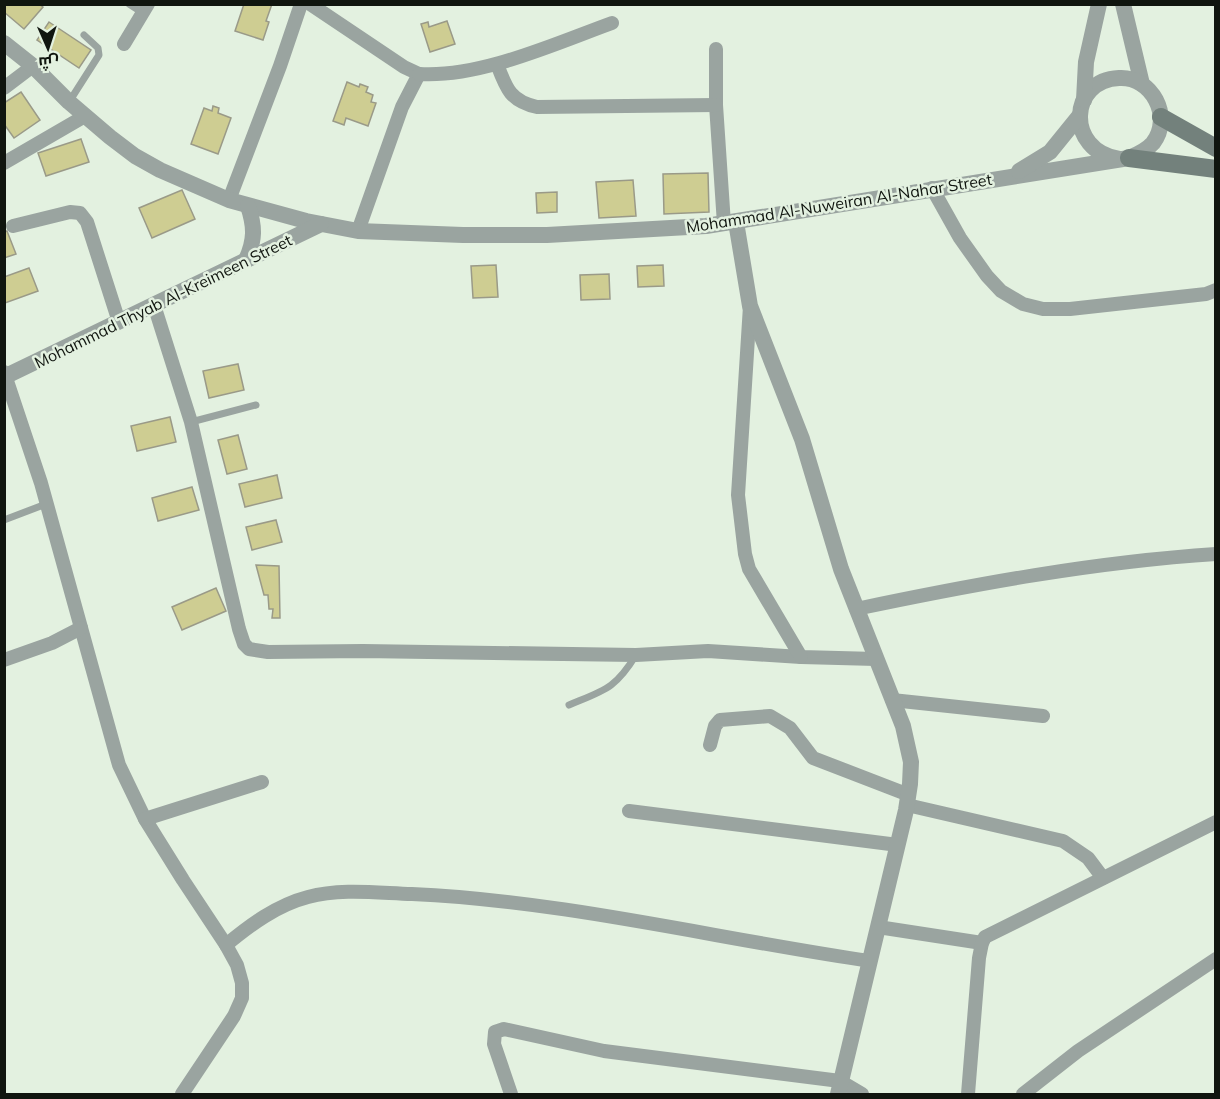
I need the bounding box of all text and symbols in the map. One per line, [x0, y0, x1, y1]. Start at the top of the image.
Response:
north arrow [18, 18, 78, 78]
text: ش [38, 52, 60, 74]
street label: Mohammad Al-Nuweiran Al-Nahar Street [685, 169, 994, 237]
street label: Mohammad Thyab Al-Kreimeen Street [31, 230, 295, 372]

